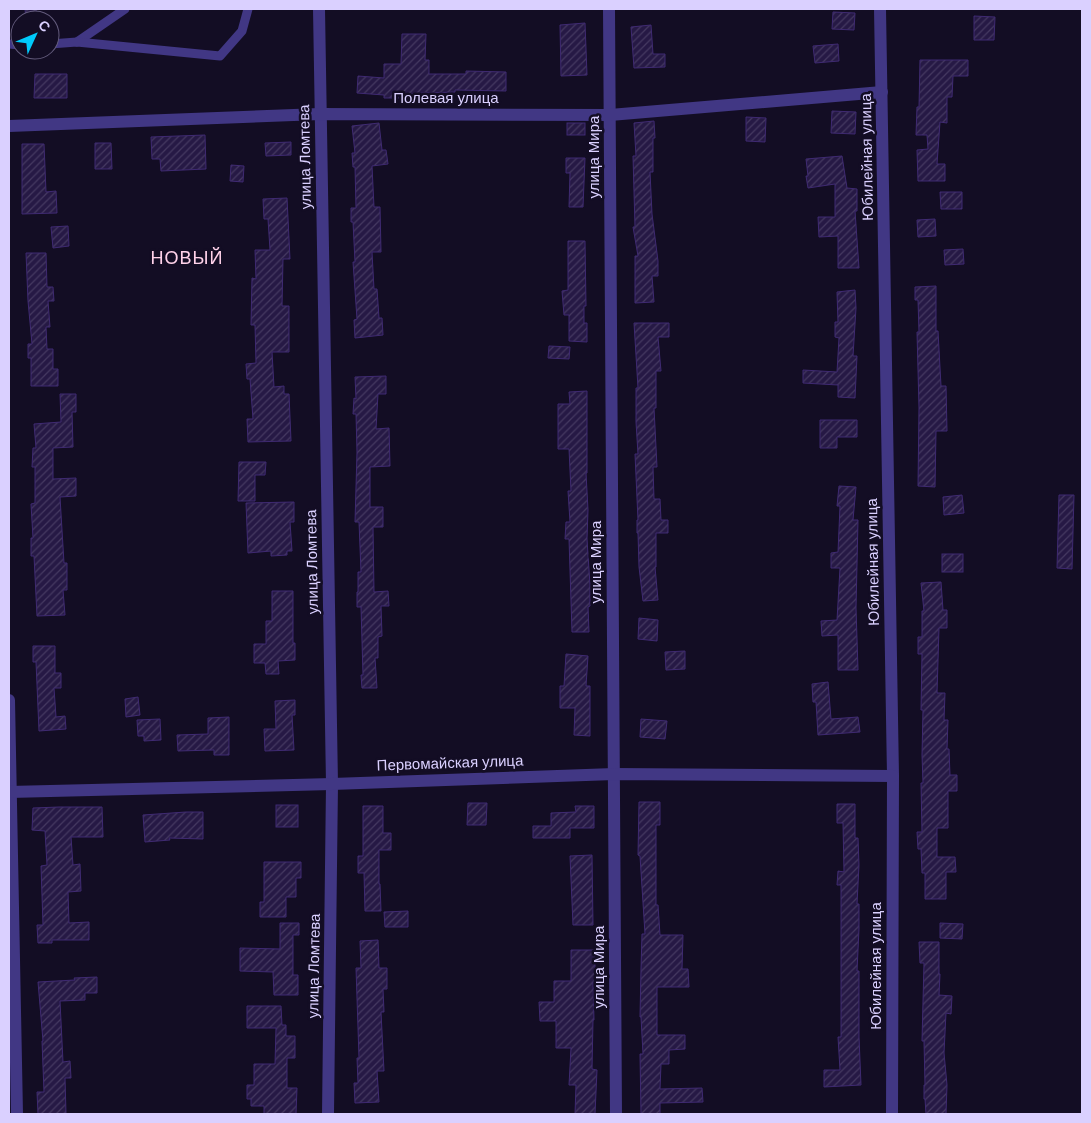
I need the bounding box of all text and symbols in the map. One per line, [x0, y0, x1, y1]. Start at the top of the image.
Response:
north arrow [10, 10, 60, 60]
text: С [34, 16, 54, 36]
street label: Полевая улица [393, 88, 499, 108]
street label: Юбилейная улица [856, 92, 878, 221]
street label: улица Ломтева [294, 104, 316, 210]
street label: улица Мира [584, 115, 604, 198]
district label: НОВЫЙ [151, 246, 223, 270]
street label: Юбилейная улица [862, 497, 884, 626]
street label: улица Ломтева [301, 509, 323, 615]
street label: улица Мира [586, 520, 606, 603]
street label: Первомайская улица [376, 750, 524, 776]
street label: Юбилейная улица [866, 902, 886, 1030]
street label: улица Ломтева [303, 913, 325, 1019]
street label: улица Мира [589, 925, 609, 1008]

